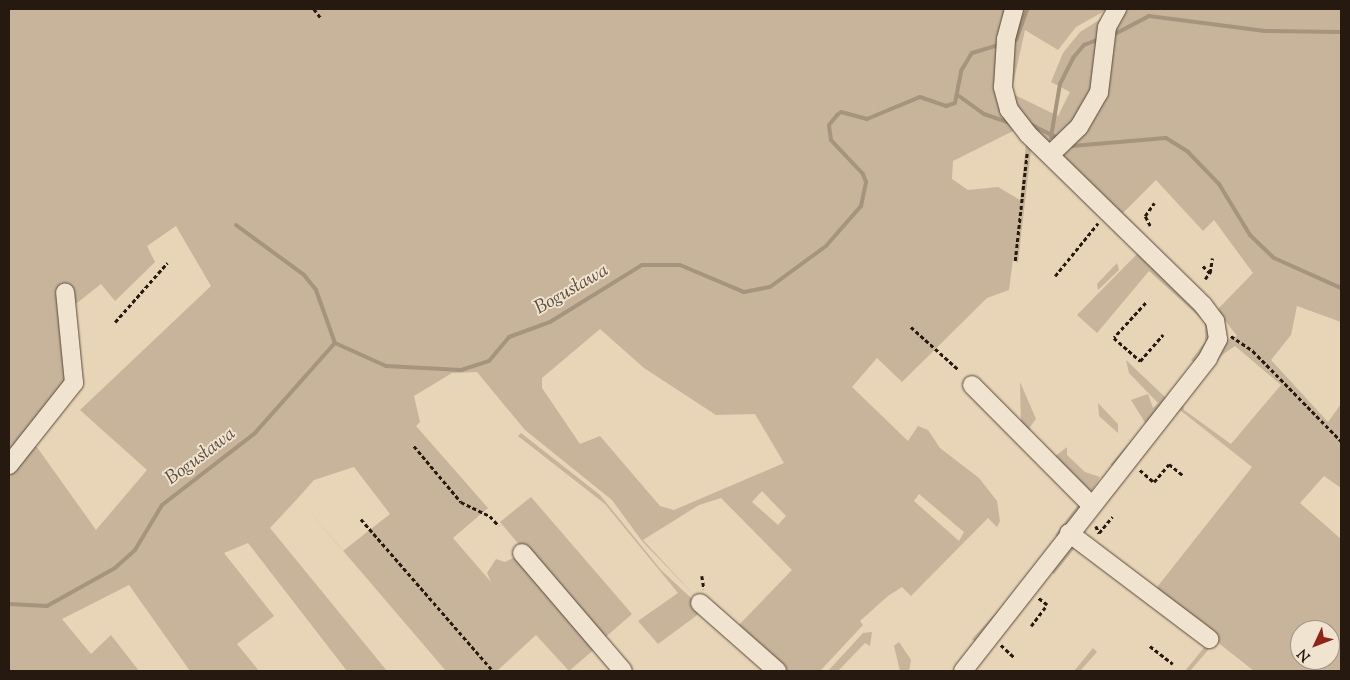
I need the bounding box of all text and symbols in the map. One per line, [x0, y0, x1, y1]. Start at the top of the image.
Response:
water label: Bogusława [531, 260, 613, 320]
water label: Bogusława [162, 423, 240, 491]
north arrow [1290, 620, 1340, 670]
text: N [1294, 644, 1316, 665]

